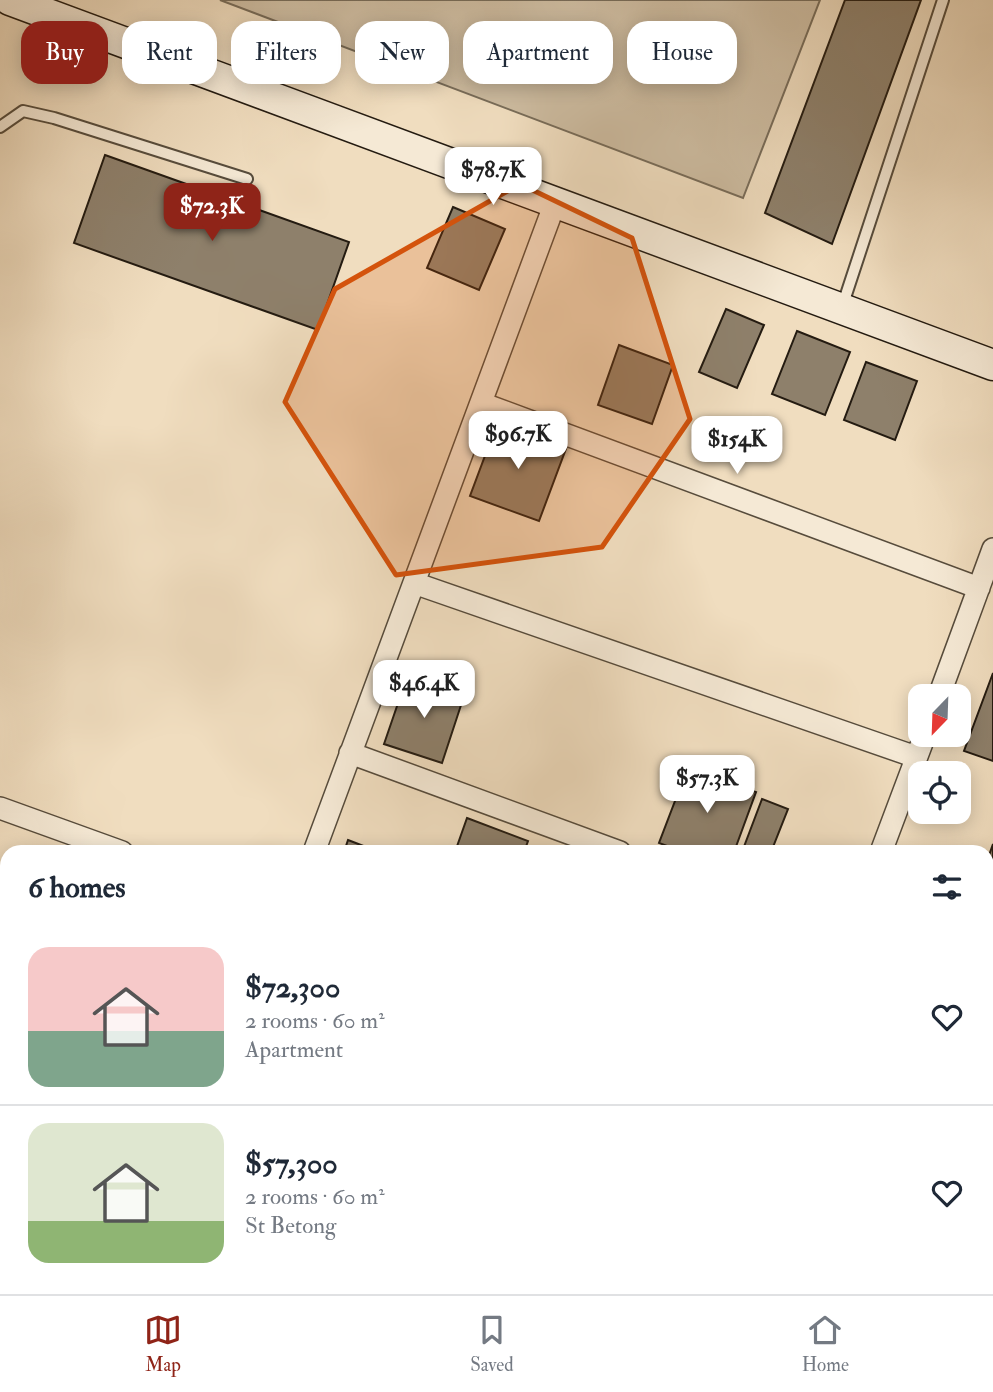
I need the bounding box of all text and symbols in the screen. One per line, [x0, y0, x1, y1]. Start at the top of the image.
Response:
chip: Buy [21, 21, 108, 84]
chip: Rent [122, 21, 217, 84]
chip: Filters [231, 21, 341, 84]
chip: New [355, 21, 449, 84]
chip: Apartment [463, 21, 613, 84]
chip: House [627, 21, 737, 84]
pin: $78.7K [436, 148, 550, 207]
text: $78.7K [461, 155, 525, 184]
pin: $72.3K [155, 184, 269, 243]
text: $72.3K [180, 191, 244, 220]
pin: $96.7K [461, 412, 575, 471]
pin: $154K [688, 416, 786, 476]
text: $96.7K [485, 419, 551, 448]
text: $154K [707, 424, 767, 453]
pin: $46.4K [367, 660, 481, 720]
text: $46.4K [389, 668, 459, 697]
north arrow [908, 684, 971, 747]
map controls [908, 684, 971, 824]
pin: $57.3K [650, 756, 764, 815]
button: locate [908, 761, 971, 824]
text: $57.3K [676, 763, 738, 792]
icon: filters [928, 868, 966, 906]
text: 6 homes [28, 869, 126, 906]
text: $72,300 [245, 969, 340, 1006]
icon: home [84, 975, 168, 1059]
icon: heart [928, 998, 966, 1036]
text: 2 rooms · 60 m² [245, 1006, 385, 1035]
text: Apartment [245, 1035, 343, 1064]
text: $57,300 [245, 1145, 338, 1182]
icon: home [84, 1151, 168, 1235]
icon: heart [928, 1174, 966, 1212]
text: 2 rooms · 60 m² [245, 1182, 385, 1211]
text: St Betong [245, 1211, 336, 1240]
tab: Map [144, 1311, 182, 1377]
tab: Saved [470, 1311, 514, 1377]
tab: Home [802, 1311, 849, 1377]

